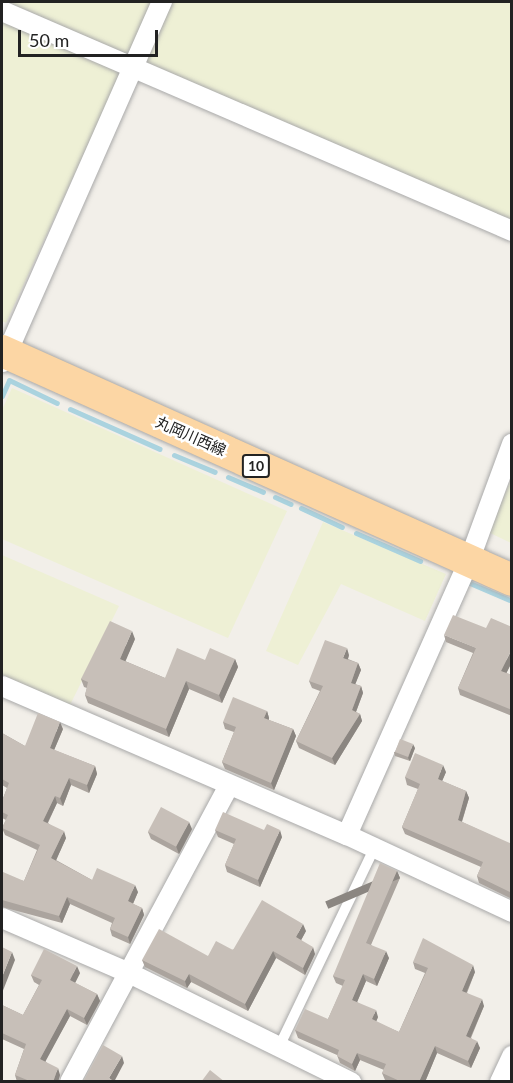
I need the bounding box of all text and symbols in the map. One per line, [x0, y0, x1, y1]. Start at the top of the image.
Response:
scale bar [21, 18, 160, 56]
text: 50 m [29, 29, 69, 51]
street label: 丸岡川西線 [153, 413, 229, 459]
road number: 10 [241, 455, 271, 477]

